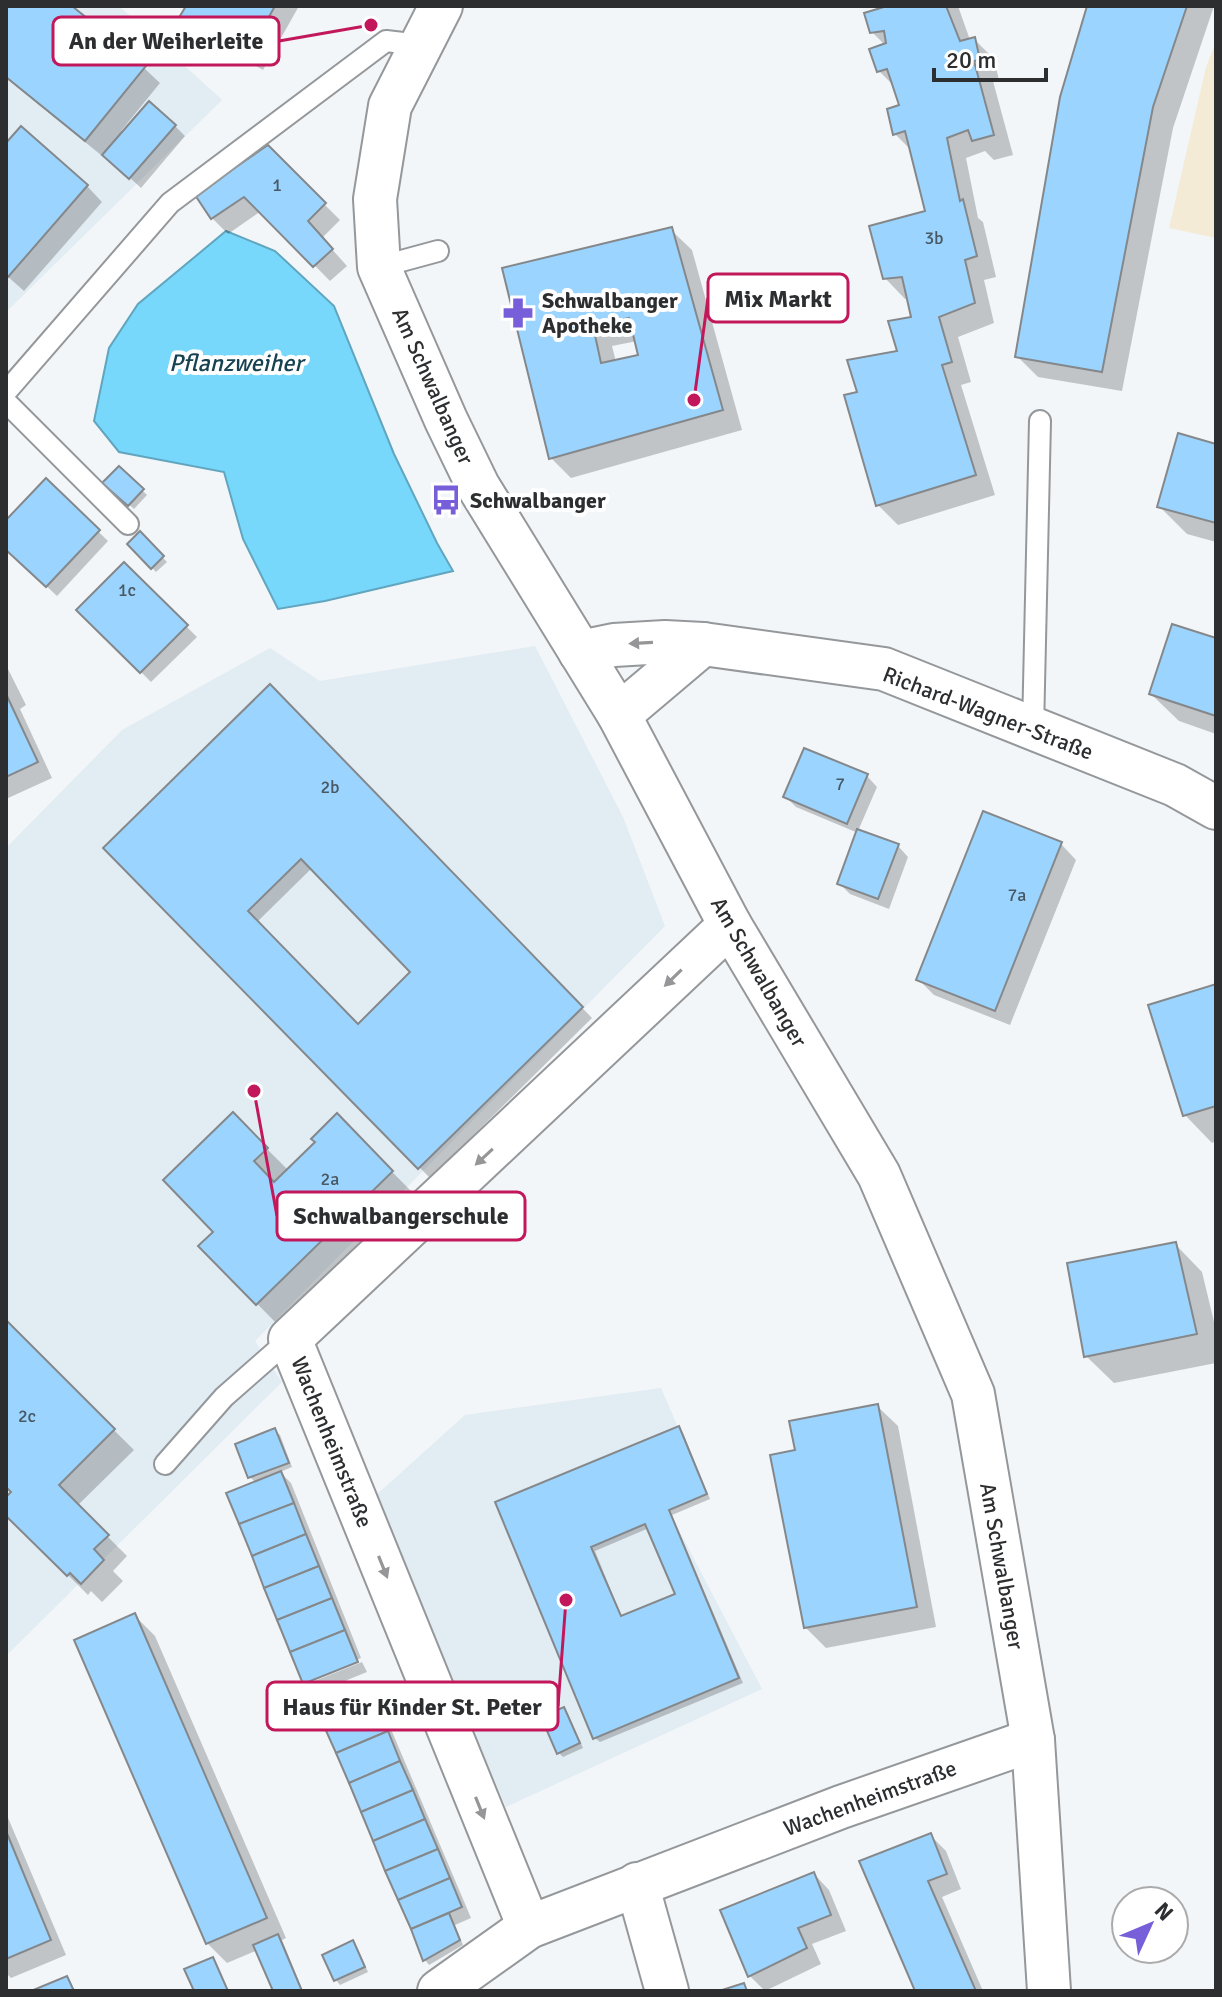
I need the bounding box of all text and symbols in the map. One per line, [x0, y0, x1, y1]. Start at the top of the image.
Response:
callout: An der Weiherleite [53, 17, 279, 65]
text: An der Weiherleite [69, 26, 263, 56]
scale bar [934, 32, 1046, 82]
text: 20 m [946, 45, 996, 75]
house number: 1 [272, 174, 282, 196]
house number: 3b [924, 227, 944, 249]
callout: Mix Markt [708, 274, 848, 322]
text: Mix Markt [724, 284, 832, 314]
place label: Schwalbanger Apotheke [542, 287, 678, 339]
pharmacy icon: Schwalbanger Apotheke [501, 296, 535, 330]
street label: Am Schwalbanger [386, 303, 480, 469]
water label: Pflanzweiher [169, 348, 306, 378]
bus stop icon: Schwalbanger [429, 483, 463, 517]
place label: Schwalbanger [470, 487, 606, 514]
house number: 1c [118, 579, 136, 601]
one-way arrow [628, 637, 653, 650]
street label: Richard-Wagner-Straße [879, 660, 1097, 766]
house number: 7 [835, 773, 845, 795]
house number: 2b [320, 776, 340, 798]
house number: 7a [1008, 884, 1026, 906]
street label: Am Schwalbanger [705, 892, 813, 1052]
one-way arrow [664, 969, 683, 987]
one-way arrow [475, 1147, 494, 1165]
house number: 2a [321, 1168, 339, 1190]
callout: Schwalbangerschule [277, 1192, 525, 1240]
text: Schwalbangerschule [293, 1201, 509, 1231]
street label: Wachenheimstraße [285, 1353, 379, 1531]
house number: 2c [18, 1405, 36, 1427]
street label: Am Schwalbanger [974, 1481, 1030, 1651]
one-way arrow [376, 1555, 389, 1579]
callout: Haus für Kinder St. Peter [267, 1682, 558, 1730]
text: Haus für Kinder St. Peter [282, 1692, 542, 1722]
street label: Wachenheimstraße [780, 1754, 960, 1842]
one-way arrow [474, 1796, 487, 1820]
north arrow [1110, 1885, 1190, 1965]
text: N [1149, 1897, 1179, 1926]

